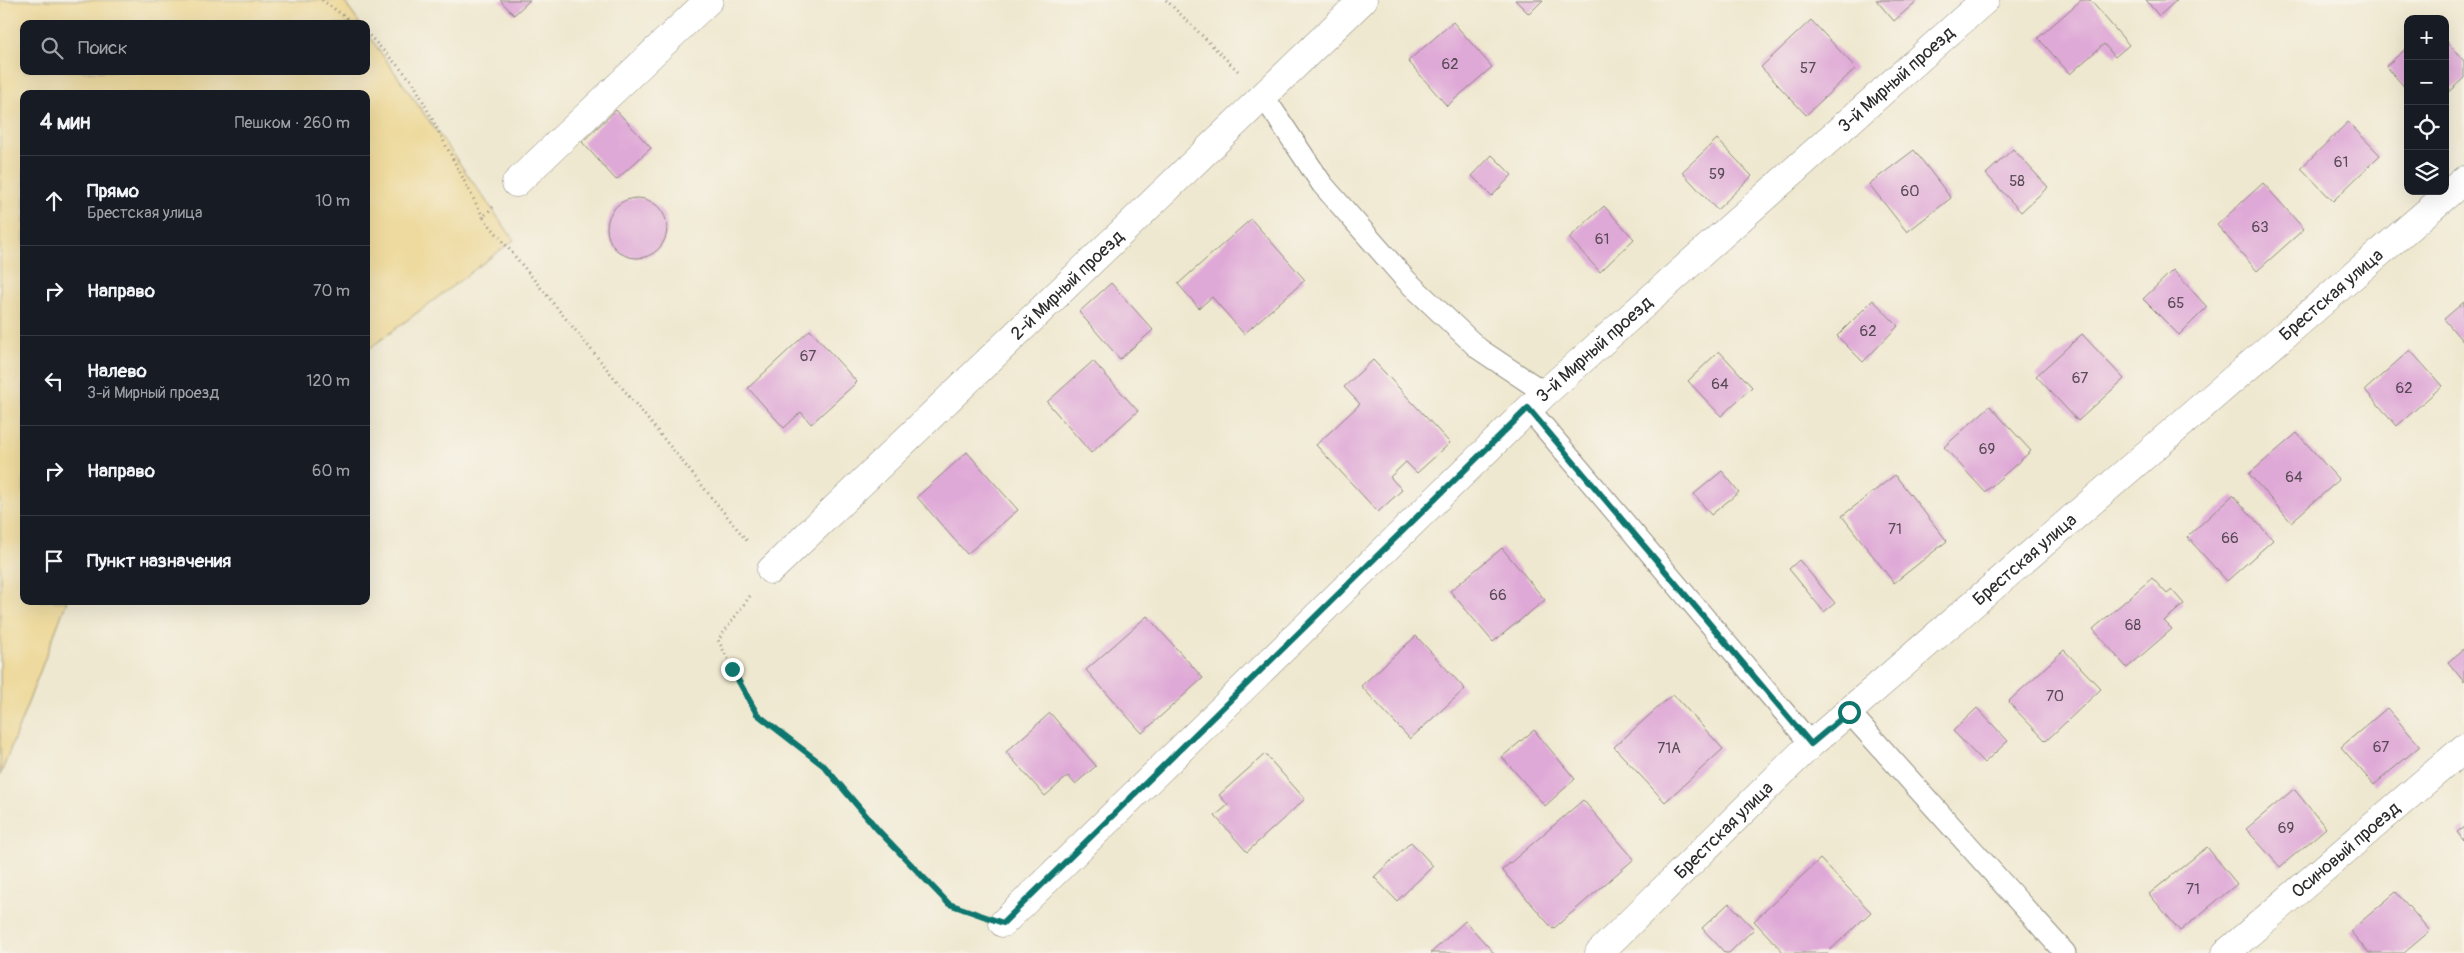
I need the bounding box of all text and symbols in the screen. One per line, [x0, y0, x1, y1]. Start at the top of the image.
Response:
map controls [2404, 15, 2449, 195]
button: + [2404, 15, 2449, 60]
search box [20, 20, 370, 75]
street label: 3-й Мирный проезд [1833, 21, 1959, 137]
icon: search [38, 34, 66, 62]
text: Поиск [78, 36, 128, 60]
house number: 62 [1441, 55, 1459, 74]
house number: 57 [1800, 59, 1816, 78]
button: − [2404, 60, 2449, 105]
button: locate [2404, 105, 2449, 150]
text: 4 мин [40, 109, 90, 136]
text: Пешком · 260 m [235, 113, 350, 133]
button: layers [2404, 150, 2449, 195]
house number: 61 [2334, 153, 2348, 172]
house number: 59 [1709, 165, 1725, 184]
house number: 58 [2009, 172, 2025, 191]
text: Прямо [87, 179, 139, 203]
house number: 60 [1901, 182, 1919, 201]
icon: ahead [40, 187, 68, 215]
text: 10 m [315, 191, 350, 211]
text: Брестская улица [87, 203, 203, 223]
house number: 63 [2251, 218, 2269, 237]
street label: 2-й Мирный проезд [1006, 225, 1129, 345]
house number: 61 [1595, 230, 1609, 249]
street label: Брестская улица [2274, 244, 2388, 346]
icon: right [40, 277, 68, 305]
text: Направо [87, 279, 155, 303]
text: 70 m [313, 281, 350, 301]
street label: 3-й Мирный проезд [1531, 291, 1657, 407]
house number: 65 [2168, 294, 2184, 313]
house number: 62 [1859, 322, 1877, 341]
house number: 67 [800, 347, 816, 366]
text: Налево [87, 359, 147, 383]
icon: left [40, 367, 68, 395]
house number: 67 [2072, 369, 2088, 388]
text: 120 m [306, 371, 350, 391]
house number: 64 [1711, 375, 1729, 394]
house number: 62 [2395, 379, 2413, 398]
text: 3-й Мирный проезд [87, 383, 219, 403]
house number: 69 [1979, 440, 1995, 459]
icon: right [40, 457, 68, 485]
text: Направо [87, 459, 155, 483]
text: 60 m [312, 461, 350, 481]
house number: 64 [2285, 468, 2303, 487]
street label: Брестская улица [1968, 508, 2081, 611]
house number: 71 [1888, 520, 1902, 539]
house number: 66 [2221, 529, 2239, 548]
icon: arrive [40, 547, 68, 575]
text: Пункт назначения [87, 549, 231, 573]
house number: 66 [1489, 586, 1507, 605]
house number: 68 [2125, 616, 2142, 635]
route end [721, 658, 744, 681]
house number: 70 [2046, 687, 2064, 706]
route start [1838, 701, 1861, 724]
house number: 67 [2373, 738, 2389, 757]
house number: 71А [1657, 739, 1681, 758]
street label: Брестская улица [1669, 776, 1778, 884]
street label: Осиновый проезд [2287, 797, 2405, 903]
house number: 69 [2278, 819, 2294, 838]
house number: 71 [2186, 880, 2200, 899]

